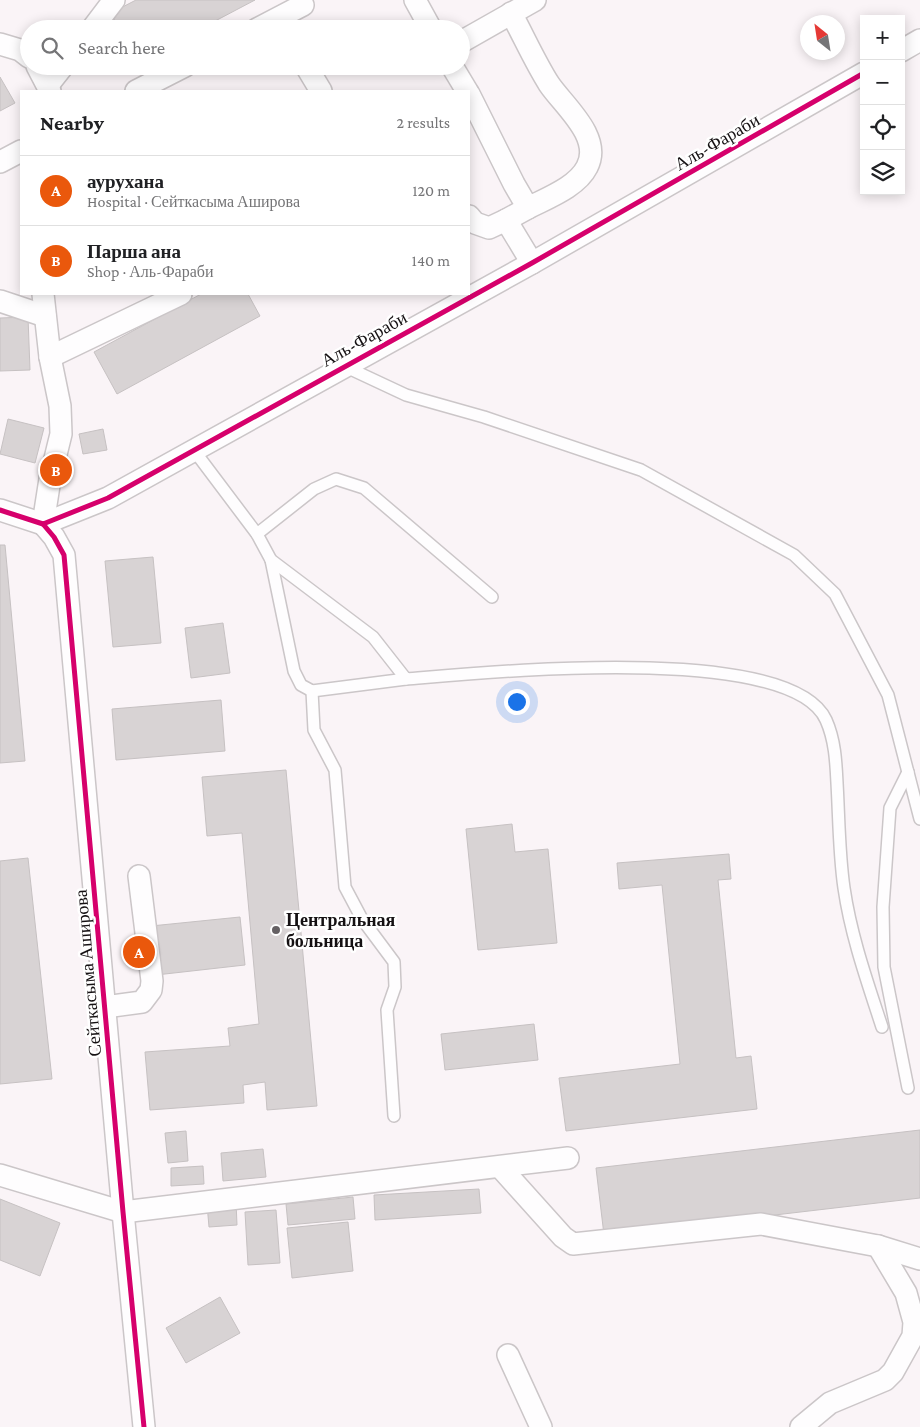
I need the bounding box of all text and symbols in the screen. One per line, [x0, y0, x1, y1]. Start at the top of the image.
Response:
north arrow [800, 15, 845, 60]
map controls [860, 15, 905, 195]
button: + [860, 15, 905, 60]
search box [20, 20, 470, 75]
icon: search [38, 34, 66, 62]
text: Search here [78, 37, 165, 58]
button: − [860, 60, 905, 105]
button: locate [860, 105, 905, 150]
street label: Аль-Фараби [671, 109, 763, 174]
text: Nearby [40, 111, 104, 135]
text: 2 results [397, 114, 450, 131]
button: layers [860, 150, 905, 195]
text: аурухана [87, 171, 164, 192]
text: A [51, 182, 61, 199]
text: 120 m [412, 182, 450, 199]
text: Hospital · Сейткасыма Аширова [87, 193, 300, 210]
text: Парша ана [87, 241, 181, 262]
text: B [51, 252, 61, 269]
text: 140 m [412, 252, 450, 269]
text: Shop · Аль-Фараби [87, 263, 213, 280]
street label: Аль-Фараби [318, 307, 411, 371]
pin: B [40, 451, 72, 489]
your location [504, 689, 530, 715]
street label: Сейткасыма Аширова [71, 889, 105, 1057]
place label: Центральная больница [286, 910, 396, 951]
marker: Центральная больница [270, 924, 282, 936]
pin: A [123, 933, 155, 971]

